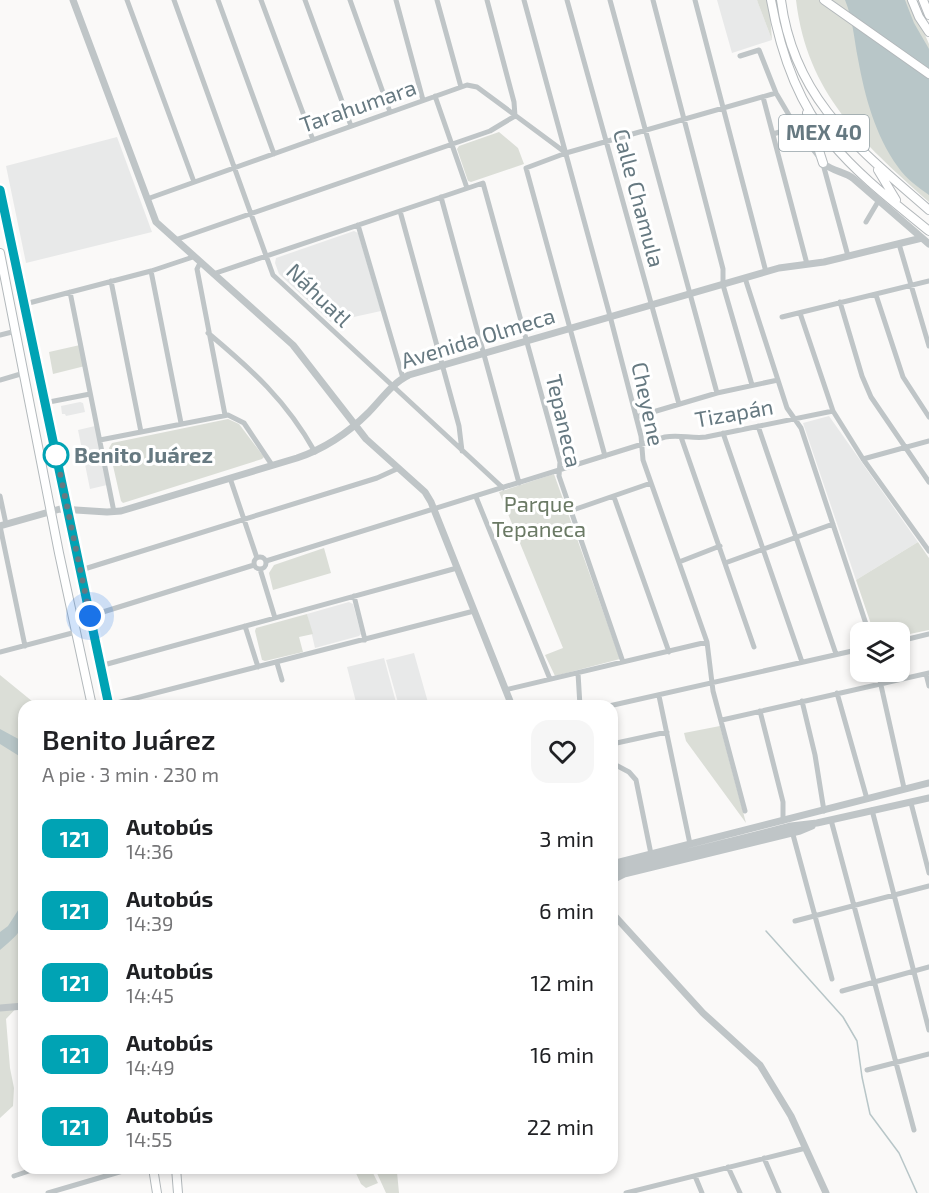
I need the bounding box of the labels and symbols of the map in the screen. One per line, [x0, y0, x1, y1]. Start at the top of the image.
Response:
street label: Tarahumara [296, 73, 419, 137]
road number: MEX 40 [779, 115, 869, 151]
street label: Calle Chamula [609, 126, 671, 270]
street label: Náhuatl [282, 257, 358, 332]
street label: Avenida Olmeca [398, 301, 558, 373]
street label: Cheyene [627, 360, 671, 448]
street label: Tepaneca [542, 372, 588, 470]
street label: Tizapán [693, 392, 775, 432]
place label: Benito Juárez [74, 441, 213, 467]
marker: Benito Juárez [43, 442, 69, 468]
park label: Parque Tepaneca [492, 490, 586, 541]
your location [75, 601, 105, 631]

